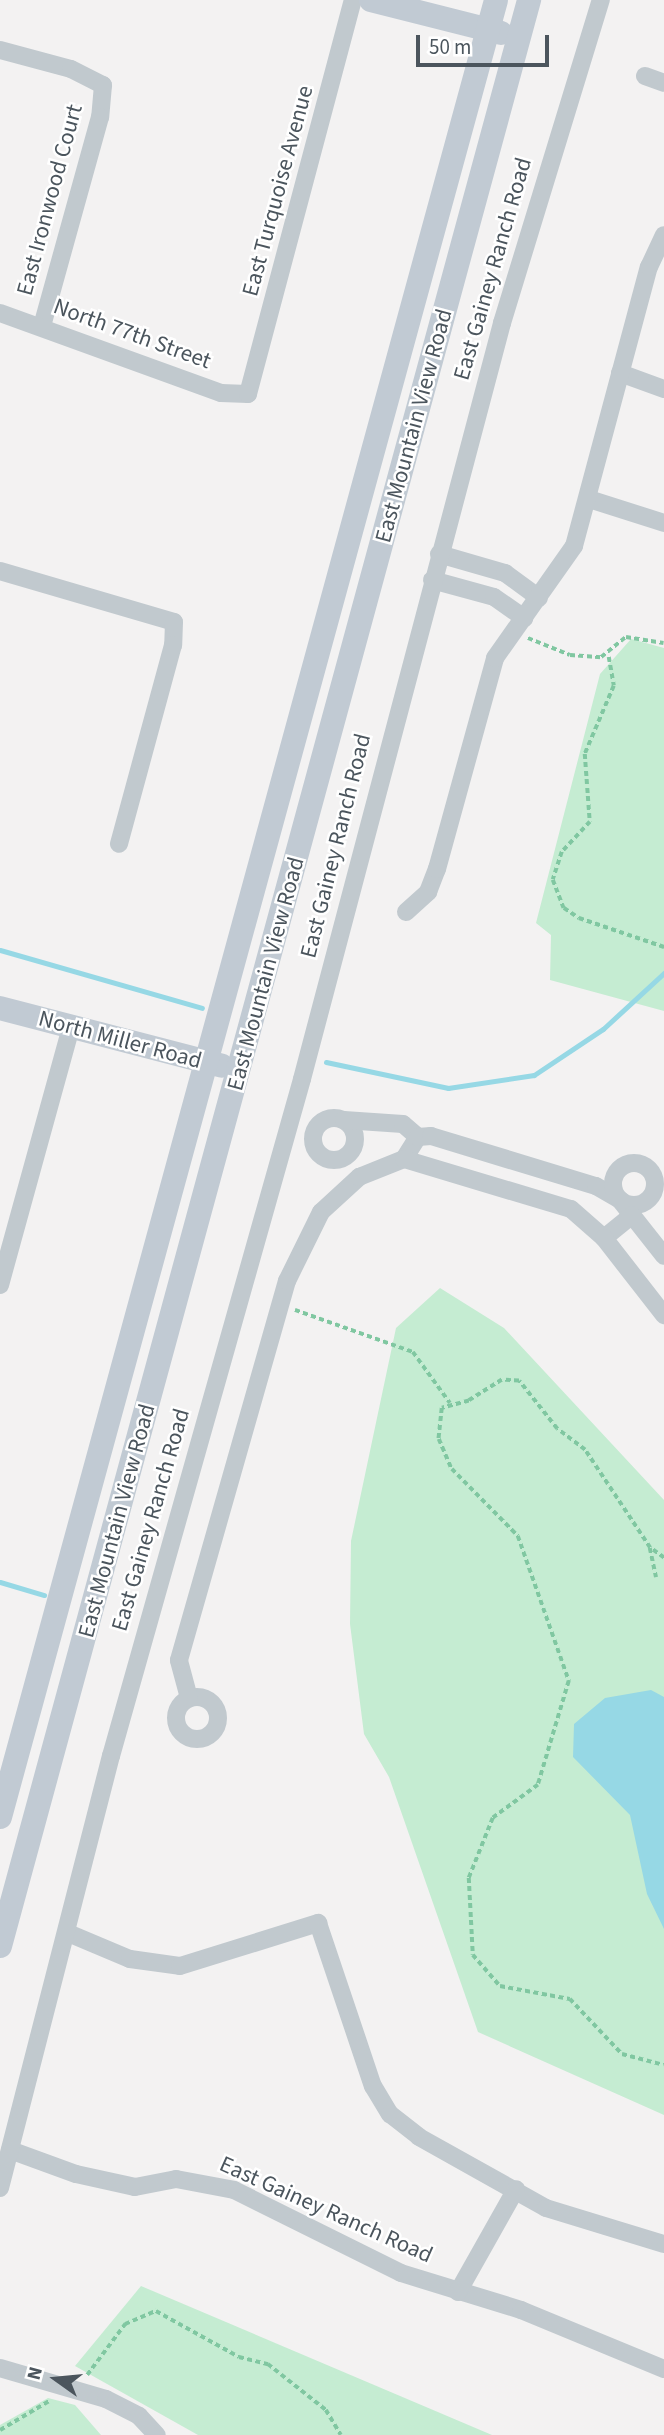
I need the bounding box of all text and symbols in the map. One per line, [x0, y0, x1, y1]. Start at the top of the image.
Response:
scale bar [419, 21, 552, 65]
text: 50 m [429, 32, 471, 62]
street label: East Turquoise Avenue [237, 83, 319, 299]
street label: East Ironwood Court [11, 101, 89, 299]
street label: East Gainey Ranch Road [448, 155, 538, 383]
street label: North 77th Street [49, 293, 215, 375]
street label: East Mountain View Road [370, 306, 458, 546]
street label: East Gainey Ranch Road [295, 731, 377, 961]
street label: East Mountain View Road [222, 854, 310, 1094]
street label: North Miller Road [35, 1005, 205, 1075]
street label: East Mountain View Road [73, 1401, 161, 1641]
street label: East Gainey Ranch Road [106, 1406, 196, 1634]
street label: East Gainey Ranch Road [215, 2151, 437, 2269]
north arrow [21, 2344, 91, 2414]
text: N [21, 2364, 50, 2383]

